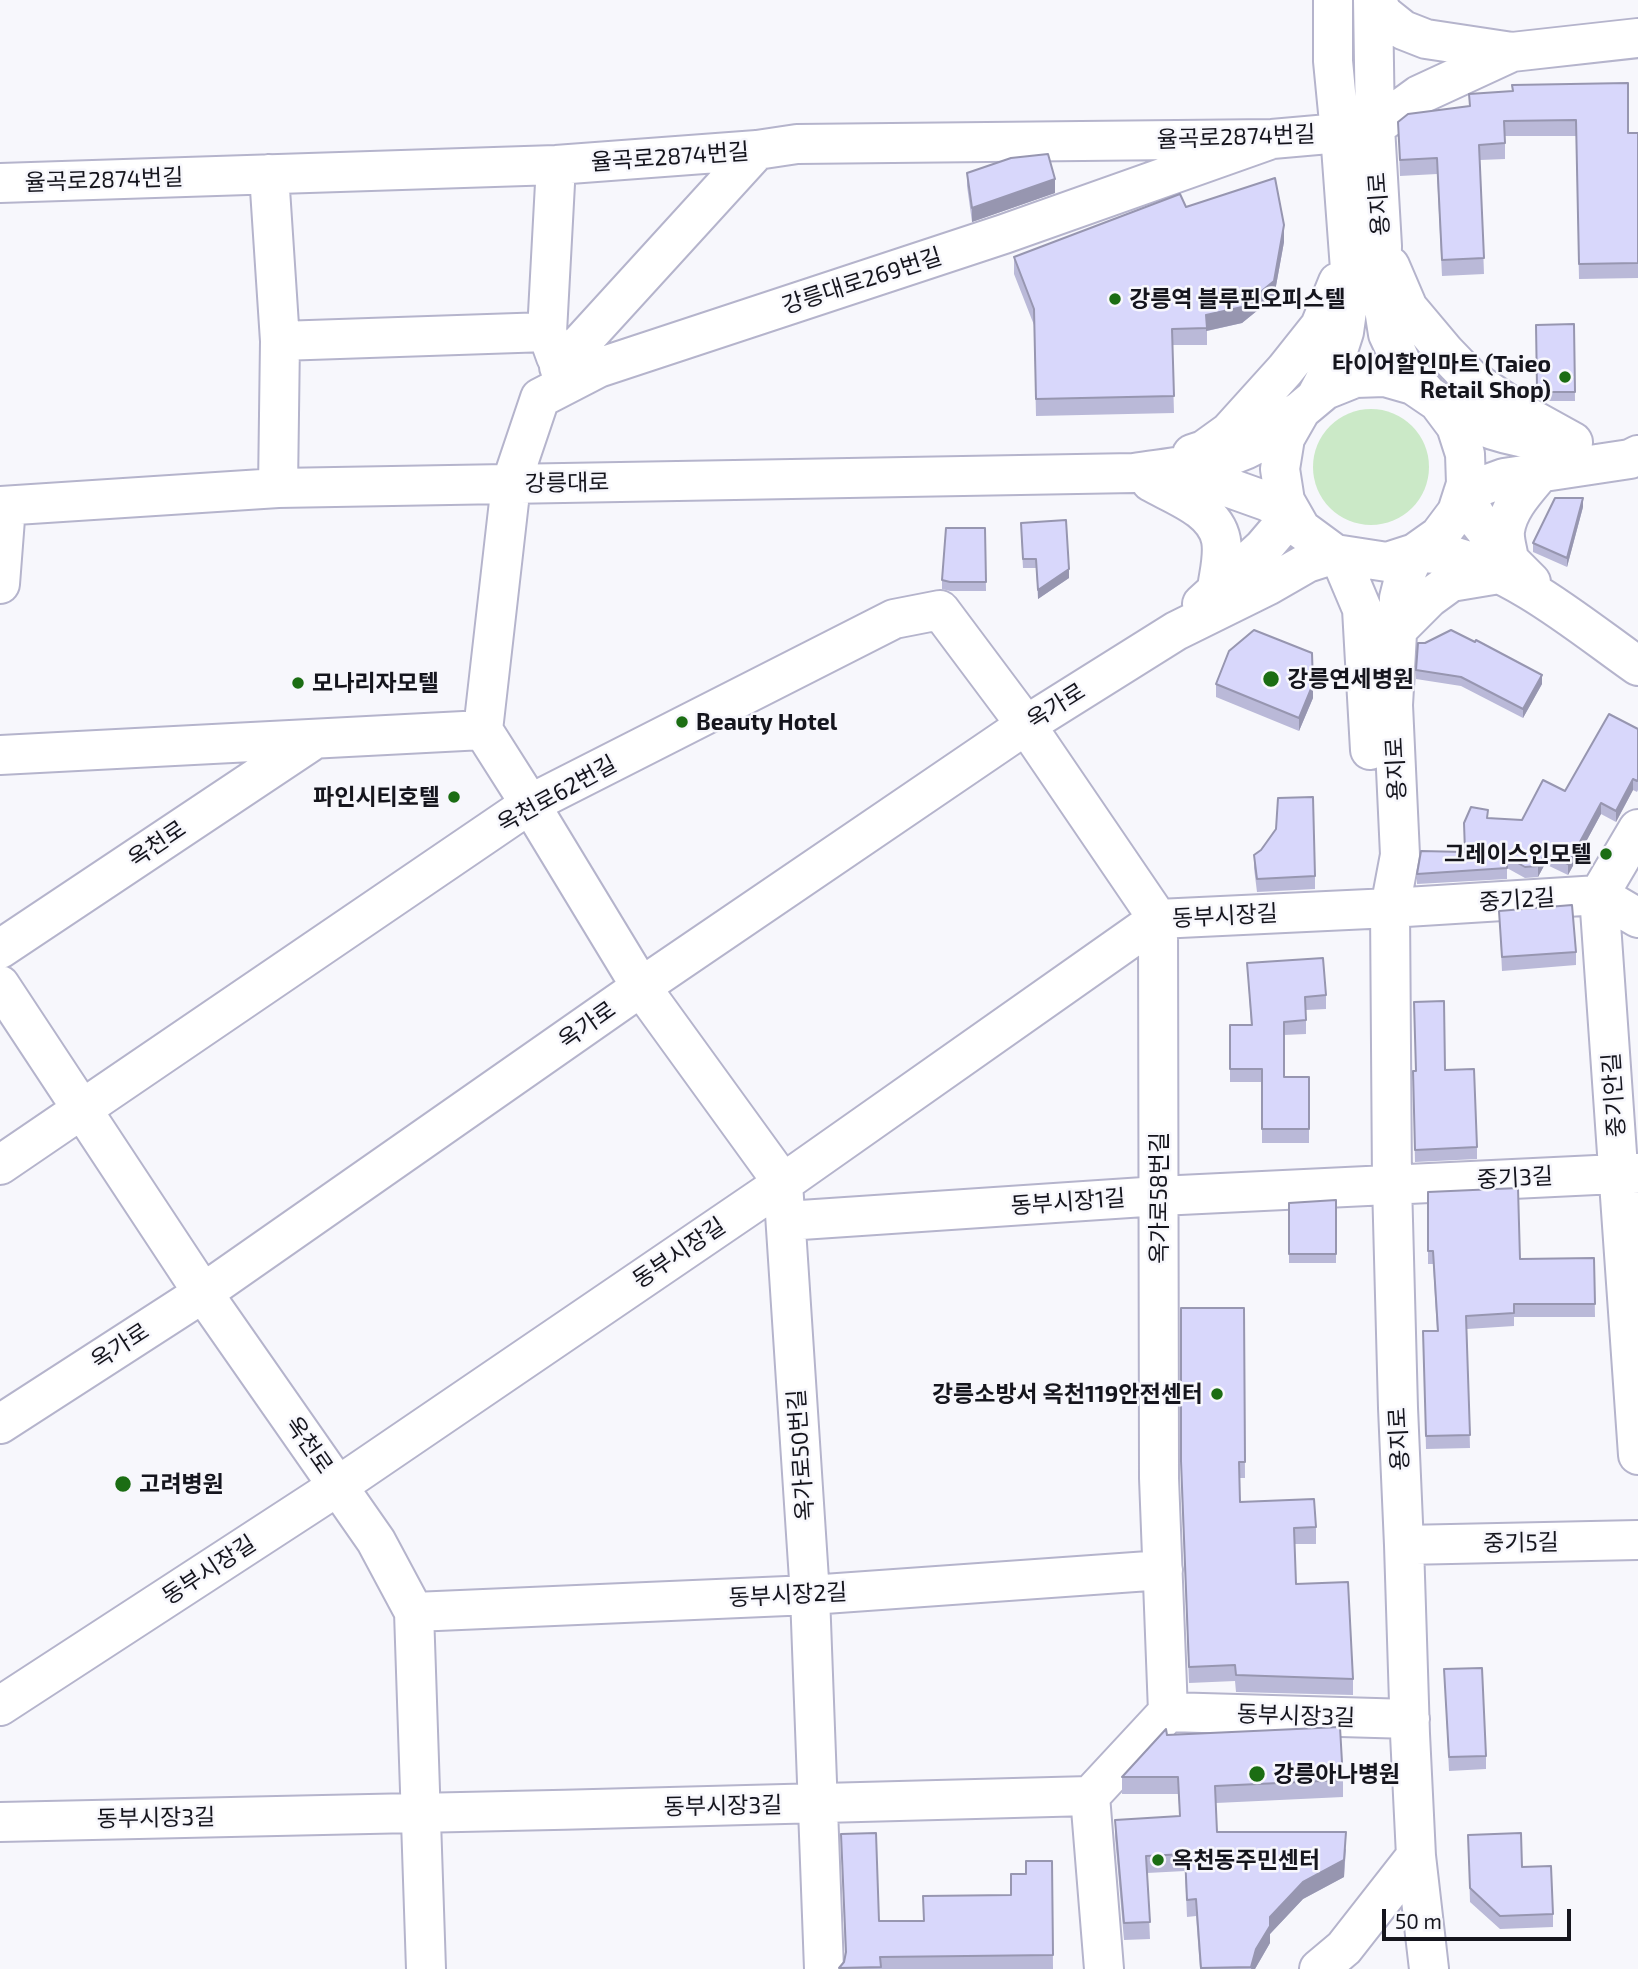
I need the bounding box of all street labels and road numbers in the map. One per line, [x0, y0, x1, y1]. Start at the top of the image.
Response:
street label: 율곡로2874번길 [1156, 120, 1316, 154]
street label: 율곡로2874번길 [590, 138, 750, 176]
street label: 율곡로2874번길 [24, 163, 184, 197]
street label: 용지로 [1363, 171, 1395, 237]
street label: 강릉대로269번길 [779, 242, 945, 320]
street label: 강릉대로 [524, 468, 610, 498]
street label: 옥가로 [1022, 677, 1090, 735]
street label: 용지로 [1381, 737, 1411, 801]
street label: 옥천로62번길 [493, 750, 621, 838]
street label: 옥천로 [123, 815, 191, 873]
street label: 중기2길 [1478, 884, 1556, 916]
street label: 동부시장길 [1171, 899, 1279, 933]
street label: 옥가로 [553, 995, 621, 1055]
street label: 중기안길 [1597, 1052, 1631, 1138]
street label: 옥가로58번길 [1145, 1132, 1173, 1264]
street label: 중기3길 [1476, 1162, 1554, 1194]
street label: 동부시장1길 [1010, 1184, 1126, 1220]
street label: 동부시장길 [627, 1212, 731, 1294]
street label: 옥가로 [86, 1317, 154, 1375]
street label: 옥가로50번길 [783, 1388, 819, 1522]
street label: 용지로 [1384, 1407, 1414, 1471]
street label: 옥천로 [279, 1411, 339, 1479]
street label: 중기5길 [1483, 1529, 1559, 1557]
street label: 동부시장길 [157, 1530, 261, 1610]
street label: 동부시장2길 [728, 1578, 848, 1612]
street label: 동부시장3길 [1236, 1700, 1356, 1732]
street label: 동부시장3길 [663, 1791, 783, 1821]
street label: 동부시장3길 [96, 1803, 216, 1833]

